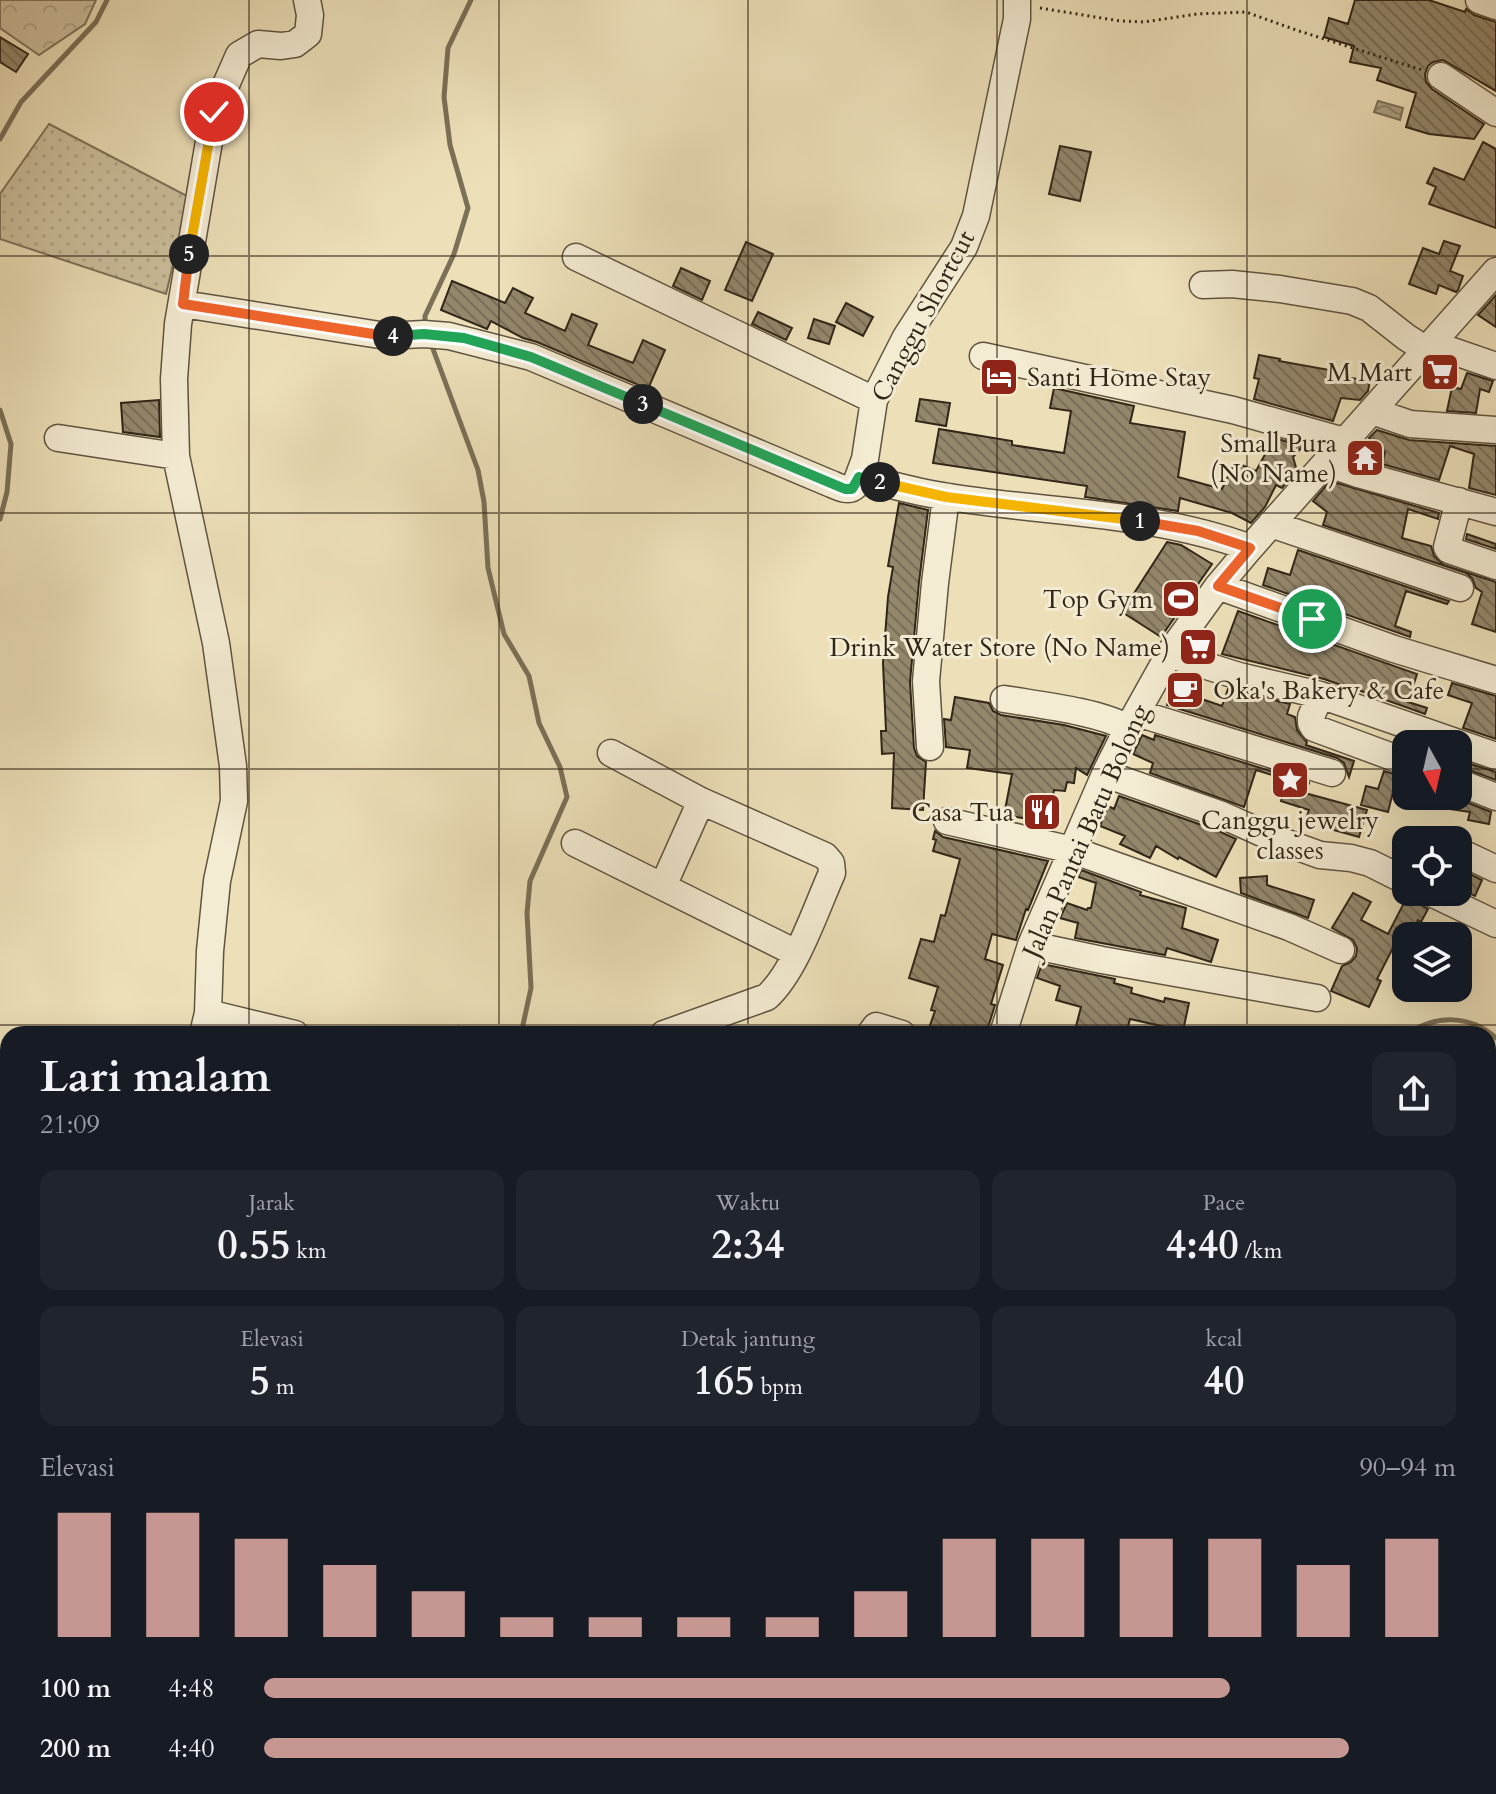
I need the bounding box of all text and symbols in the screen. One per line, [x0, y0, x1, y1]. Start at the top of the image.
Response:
pin [180, 78, 248, 146]
icon: check [192, 90, 236, 134]
street label: Canggu Shortcut [863, 224, 983, 408]
pin: 5 [169, 234, 209, 274]
text: 5 [183, 239, 195, 269]
pin: 4 [373, 316, 413, 356]
text: 4 [387, 321, 399, 351]
supermarket icon: M Mart [1419, 351, 1461, 393]
place label: M Mart [1327, 355, 1412, 390]
hotel icon: Santi Home Stay [978, 356, 1020, 398]
place label: Santi Home Stay [1027, 360, 1212, 395]
pin: 3 [623, 384, 663, 424]
text: 3 [637, 389, 649, 419]
place label: Small Pura (No Name) [1210, 426, 1337, 491]
temple icon: Small Pura (No Name) [1344, 437, 1386, 479]
pin: 2 [860, 462, 900, 502]
text: 2 [874, 467, 886, 497]
pin: 1 [1120, 501, 1160, 541]
text: 1 [1134, 506, 1146, 536]
sports icon: Top Gym [1160, 578, 1202, 620]
place label: Top Gym [1043, 582, 1153, 617]
pin [1278, 585, 1346, 653]
icon: arrive [1290, 597, 1334, 641]
supermarket icon: Drink Water Store (No Name) [1177, 626, 1219, 668]
place label: Drink Water Store (No Name) [829, 630, 1170, 665]
cafe icon: Oka's Bakery & Cafe [1164, 669, 1206, 711]
place label: Oka's Bakery & Cafe [1213, 673, 1444, 708]
street label: Jalan Pantai Batu Bolong [1012, 698, 1158, 967]
north arrow [1392, 730, 1472, 810]
map controls [1392, 730, 1472, 1002]
place icon: Canggu jewelry classes [1269, 759, 1311, 801]
restaurant icon: Casa Tua [1021, 791, 1063, 833]
place label: Casa Tua [911, 795, 1014, 830]
place label: Canggu jewelry classes [1201, 803, 1379, 868]
button: locate [1392, 826, 1472, 906]
button: layers [1392, 922, 1472, 1002]
text: Lari malam [40, 1047, 271, 1107]
button: share [1372, 1052, 1456, 1136]
text: 21:09 [40, 1107, 100, 1142]
text: Jarak [249, 1188, 295, 1218]
text: Waktu [716, 1188, 780, 1218]
text: Pace [1203, 1188, 1245, 1218]
text: 0.55 [217, 1218, 290, 1273]
text: 2:34 [711, 1218, 785, 1273]
text: 4:40 [1166, 1218, 1239, 1273]
text: km [290, 1236, 327, 1266]
text: /km [1239, 1236, 1282, 1266]
text: Elevasi [240, 1324, 304, 1354]
text: Detak jantung [681, 1324, 815, 1354]
text: kcal [1206, 1324, 1242, 1354]
text: 5 [249, 1354, 270, 1409]
text: 165 [693, 1354, 755, 1409]
text: 40 [1204, 1354, 1244, 1409]
text: m [270, 1372, 295, 1402]
text: bpm [755, 1372, 803, 1402]
text: Elevasi [40, 1450, 115, 1485]
text: 90–94 m [1359, 1450, 1456, 1485]
text: 100 m [40, 1671, 111, 1706]
text: 4:48 [168, 1671, 215, 1706]
text: 200 m [40, 1731, 111, 1766]
text: 4:40 [168, 1731, 215, 1766]

